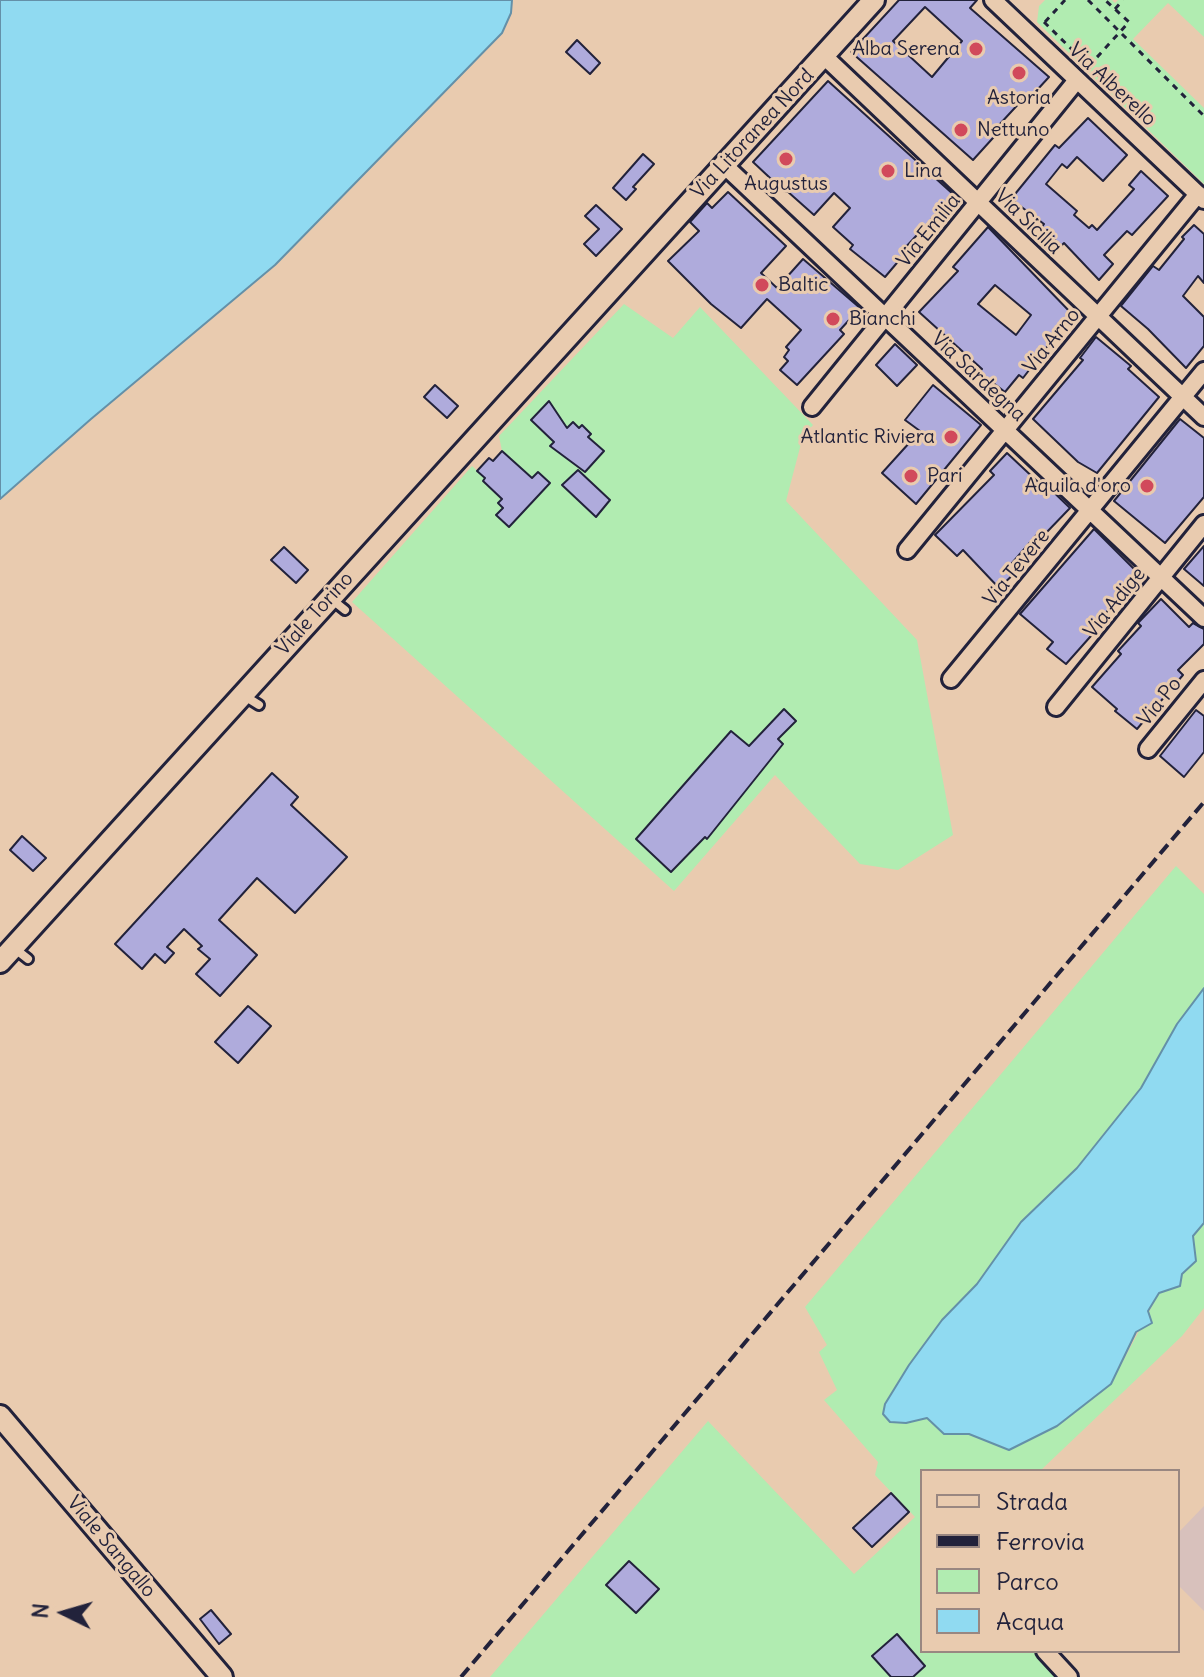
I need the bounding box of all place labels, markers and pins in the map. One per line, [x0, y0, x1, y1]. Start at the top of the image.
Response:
place label: Alba Serena [852, 37, 960, 61]
marker: Alba Serena [967, 40, 985, 58]
marker: Astoria [1010, 64, 1028, 82]
place label: Astoria [987, 86, 1051, 110]
place label: Nettuno [977, 118, 1049, 142]
marker: Nettuno [952, 121, 970, 139]
marker: Augustus [777, 150, 795, 168]
place label: Lina [904, 159, 942, 183]
marker: Lina [879, 162, 897, 180]
place label: Augustus [744, 172, 828, 196]
place label: Baltic [778, 273, 828, 297]
marker: Baltic [753, 276, 771, 294]
place label: Bianchi [849, 307, 916, 331]
marker: Bianchi [824, 310, 842, 328]
place label: Atlantic Riviera [801, 425, 935, 449]
marker: Atlantic Riviera [942, 428, 960, 446]
place label: Pari [927, 464, 963, 488]
marker: Pari [902, 467, 920, 485]
place label: Aquila d'oro [1025, 474, 1131, 498]
marker: Aquila d'oro [1138, 477, 1156, 495]

